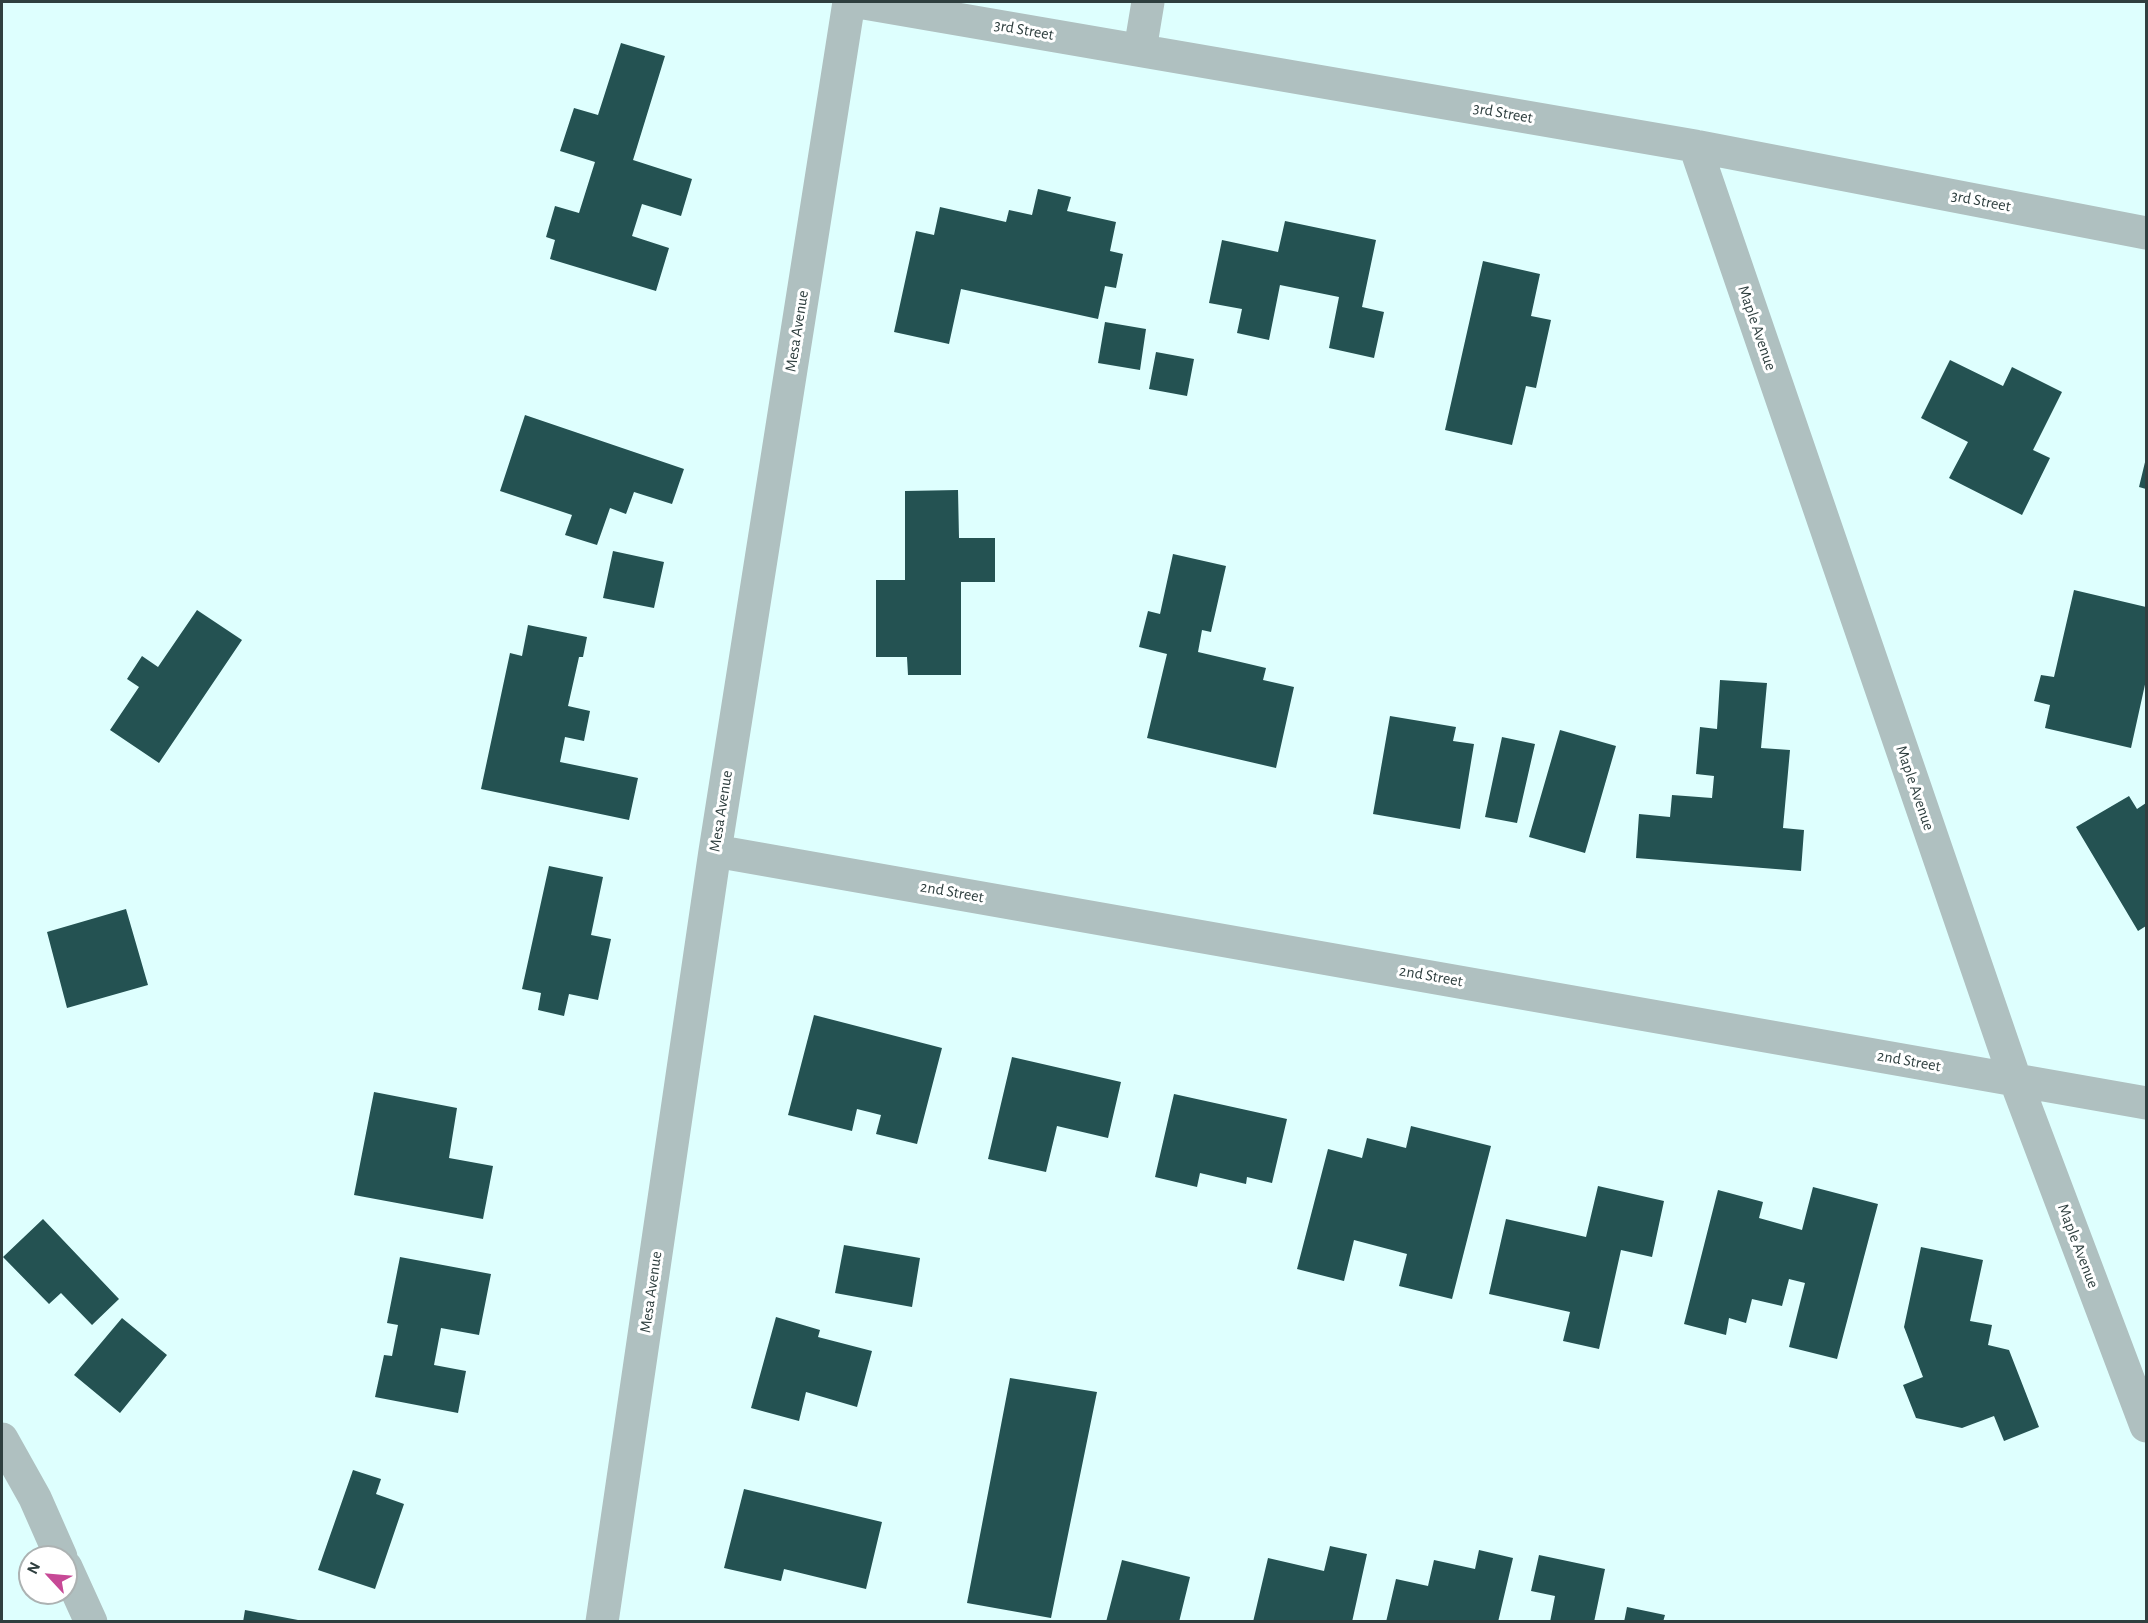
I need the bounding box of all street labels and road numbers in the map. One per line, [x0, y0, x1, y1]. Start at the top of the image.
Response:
street label: 3rd Street [993, 15, 1055, 45]
street label: 3rd Street [1472, 98, 1534, 128]
street label: 3rd Street [1950, 186, 2012, 216]
street label: Maple Avenue [1733, 283, 1781, 373]
street label: Mesa Avenue [781, 289, 813, 373]
street label: Maple Avenue [1891, 743, 1939, 833]
street label: Mesa Avenue [705, 769, 737, 853]
street label: 2nd Street [919, 877, 985, 907]
street label: 2nd Street [1398, 961, 1464, 991]
street label: 2nd Street [1876, 1046, 1942, 1076]
street label: Maple Avenue [2053, 1201, 2103, 1291]
street label: Mesa Avenue [636, 1250, 666, 1334]

